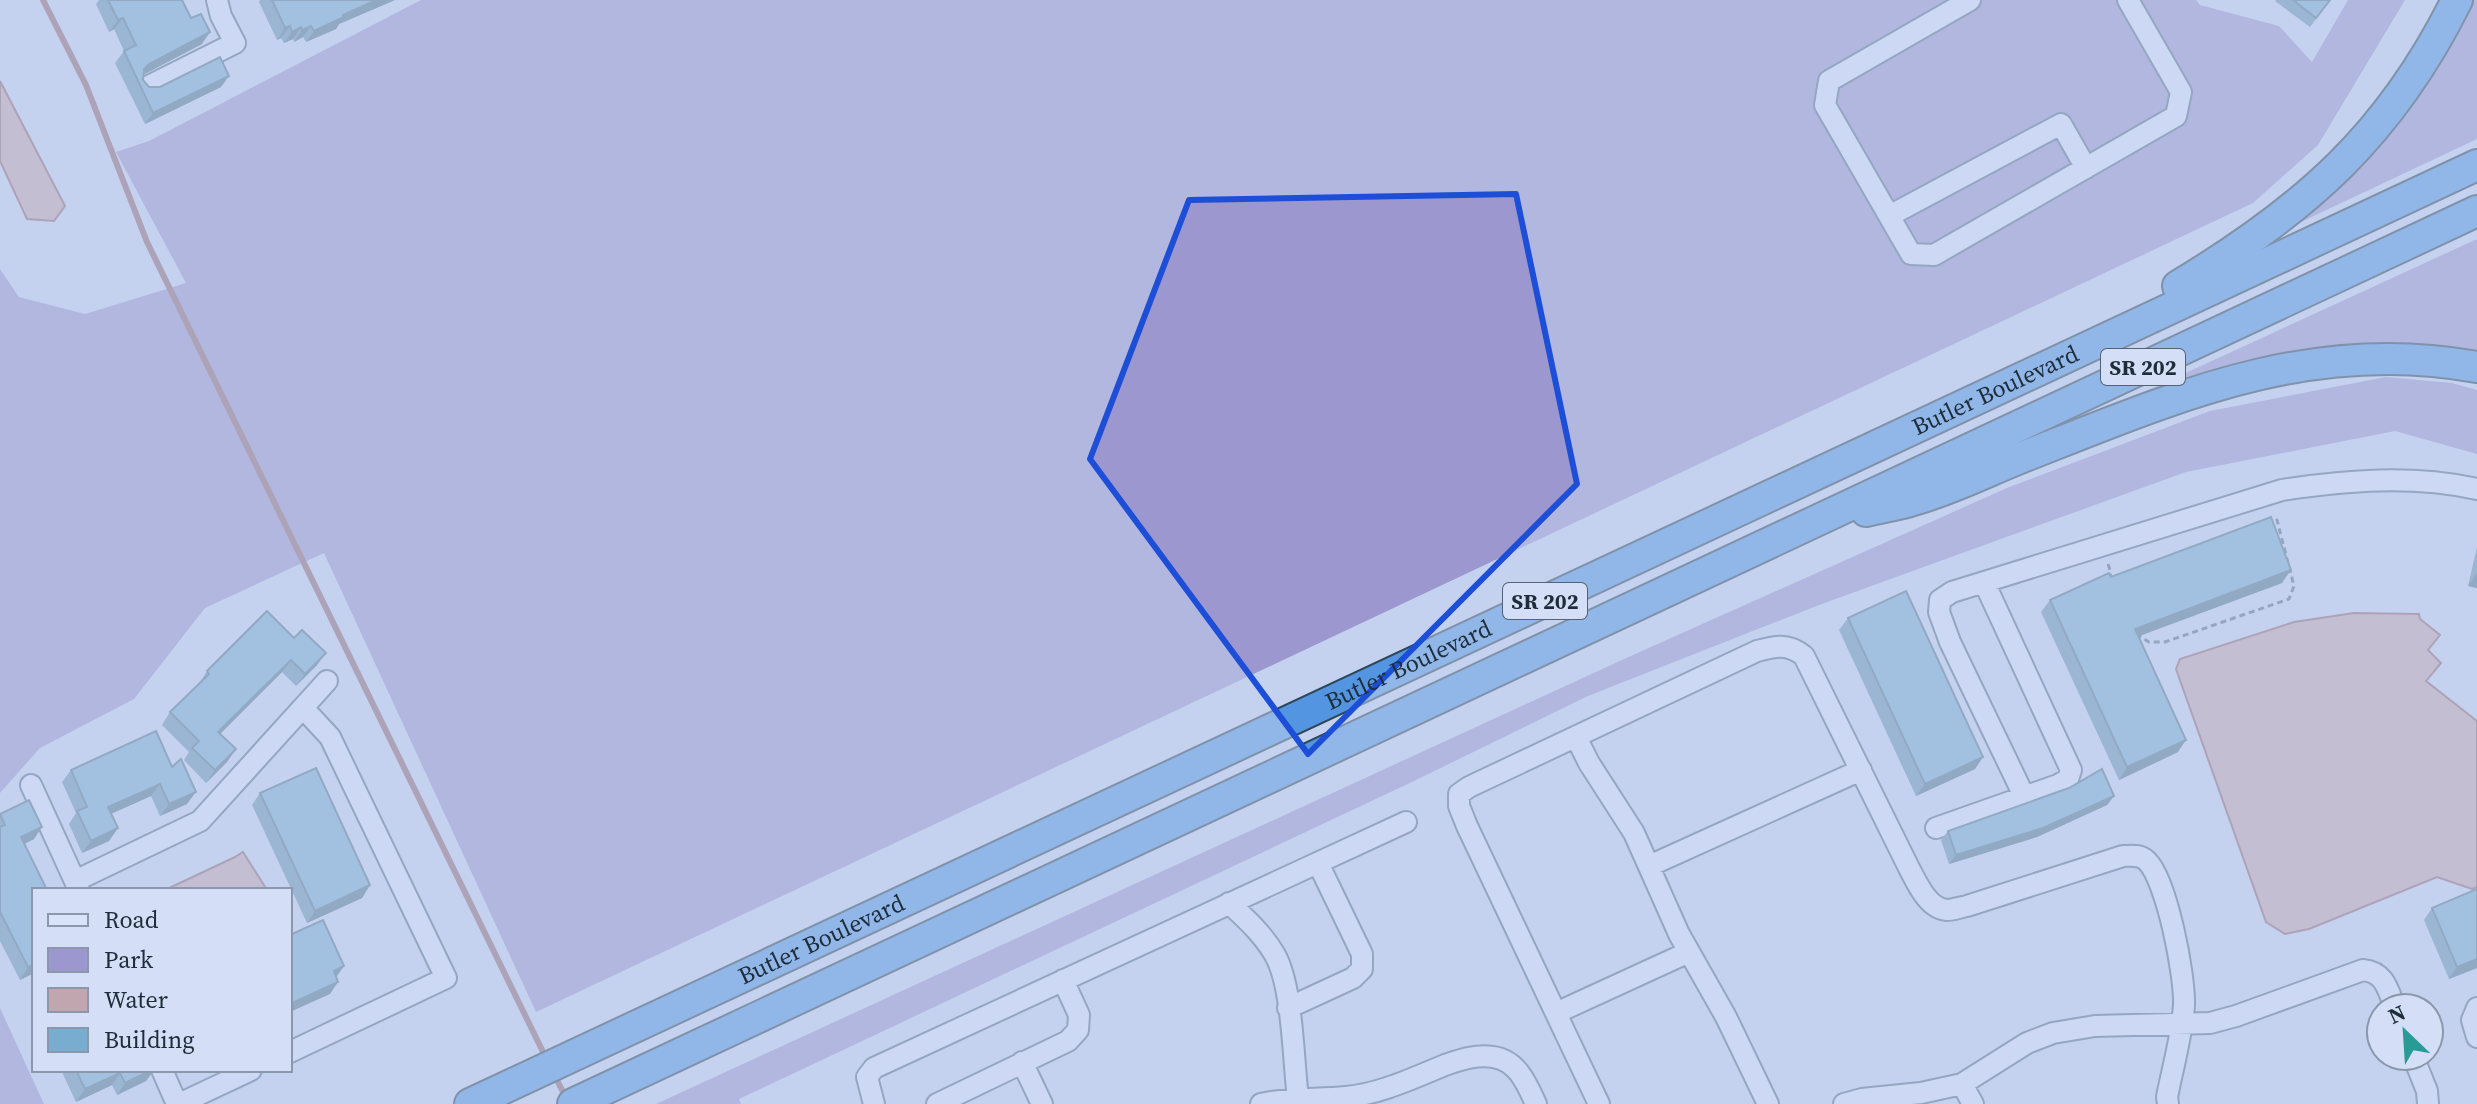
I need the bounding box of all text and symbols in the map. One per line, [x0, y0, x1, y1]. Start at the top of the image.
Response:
street label: Butler Boulevard [1907, 337, 2084, 443]
road number: SR 202 [2101, 349, 2185, 385]
road number: SR 202 [1503, 583, 1587, 619]
street label: Butler Boulevard [1320, 611, 1497, 718]
street label: Butler Boulevard [733, 886, 910, 992]
legend [32, 888, 292, 1072]
text: Road [104, 903, 159, 936]
text: Park [104, 943, 154, 976]
text: Water [104, 983, 168, 1016]
north arrow [2365, 992, 2445, 1072]
text: N [2383, 997, 2410, 1031]
text: Building [104, 1023, 195, 1056]

